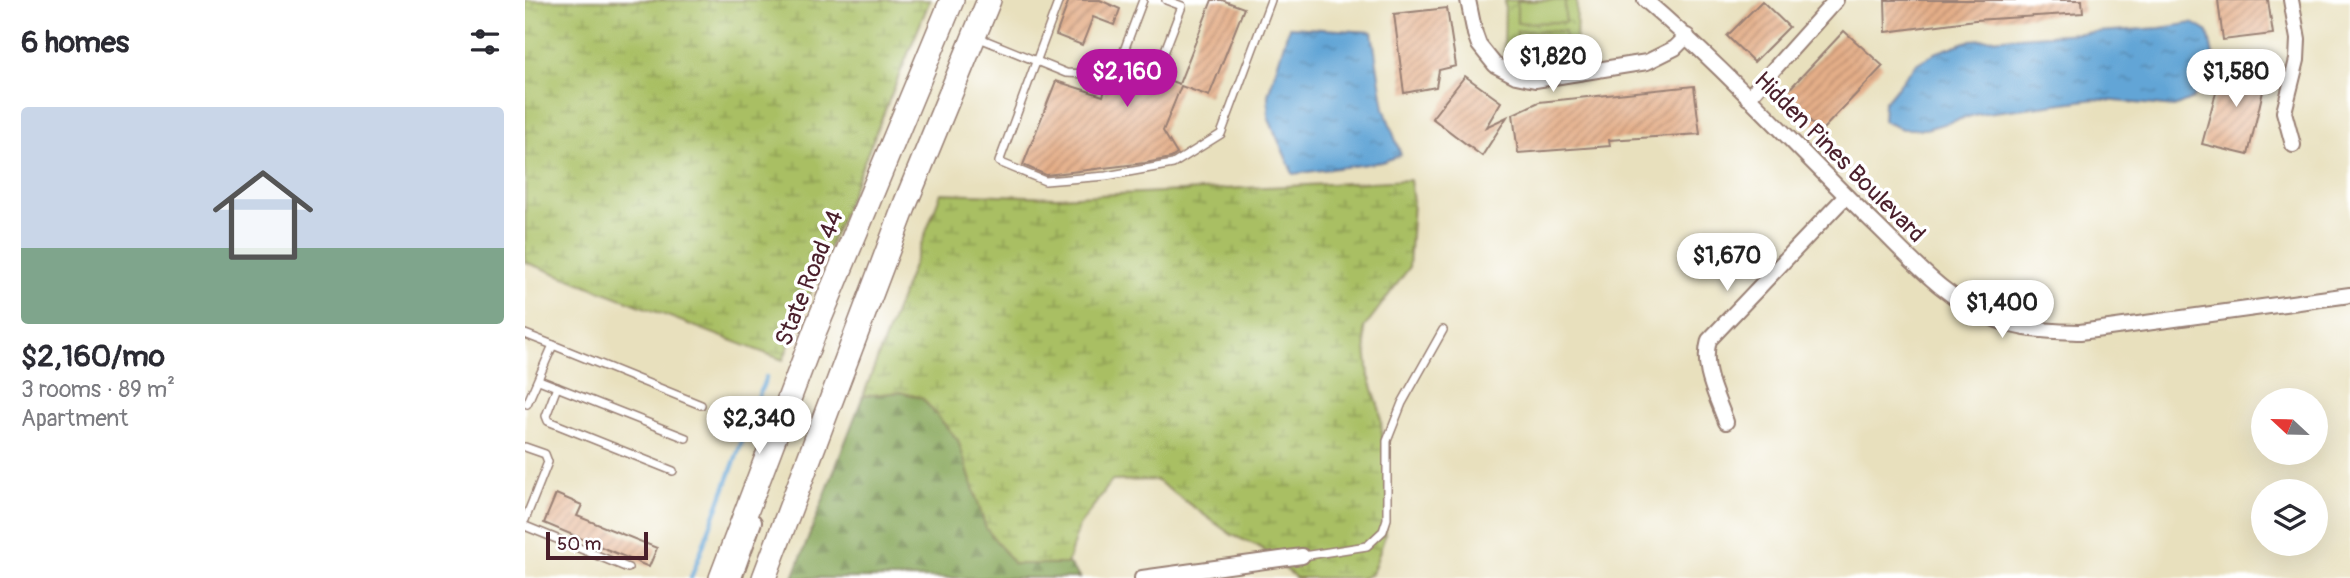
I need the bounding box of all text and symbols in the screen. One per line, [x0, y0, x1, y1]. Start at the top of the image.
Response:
icon: filters [466, 23, 504, 61]
text: 6 homes [21, 24, 129, 61]
pin: $1,820 [1496, 34, 1610, 94]
text: $1,820 [1519, 42, 1587, 71]
pin: $2,160 [1070, 50, 1184, 109]
pin: $1,580 [2179, 50, 2293, 109]
text: $2,160 [1092, 57, 1162, 86]
text: $1,580 [2202, 57, 2270, 86]
street label: Hidden Pines Boulevard [1748, 66, 1931, 249]
icon: home [200, 152, 326, 278]
street label: State Road 44 [769, 206, 850, 350]
pin: $1,670 [1670, 233, 1784, 293]
text: $1,670 [1693, 241, 1761, 270]
pin: $1,400 [1945, 280, 2059, 340]
text: $1,400 [1966, 288, 2038, 317]
text: $2,160/mo [21, 338, 165, 375]
text: 3 rooms · 89 m² [21, 375, 175, 404]
north arrow [2251, 388, 2327, 466]
map controls [2251, 388, 2328, 556]
pin: $2,340 [702, 396, 816, 456]
text: Apartment [21, 404, 128, 433]
text: $2,340 [722, 404, 796, 433]
button: layers [2251, 479, 2328, 556]
scale bar [546, 529, 647, 561]
text: 50 m [557, 532, 601, 556]

